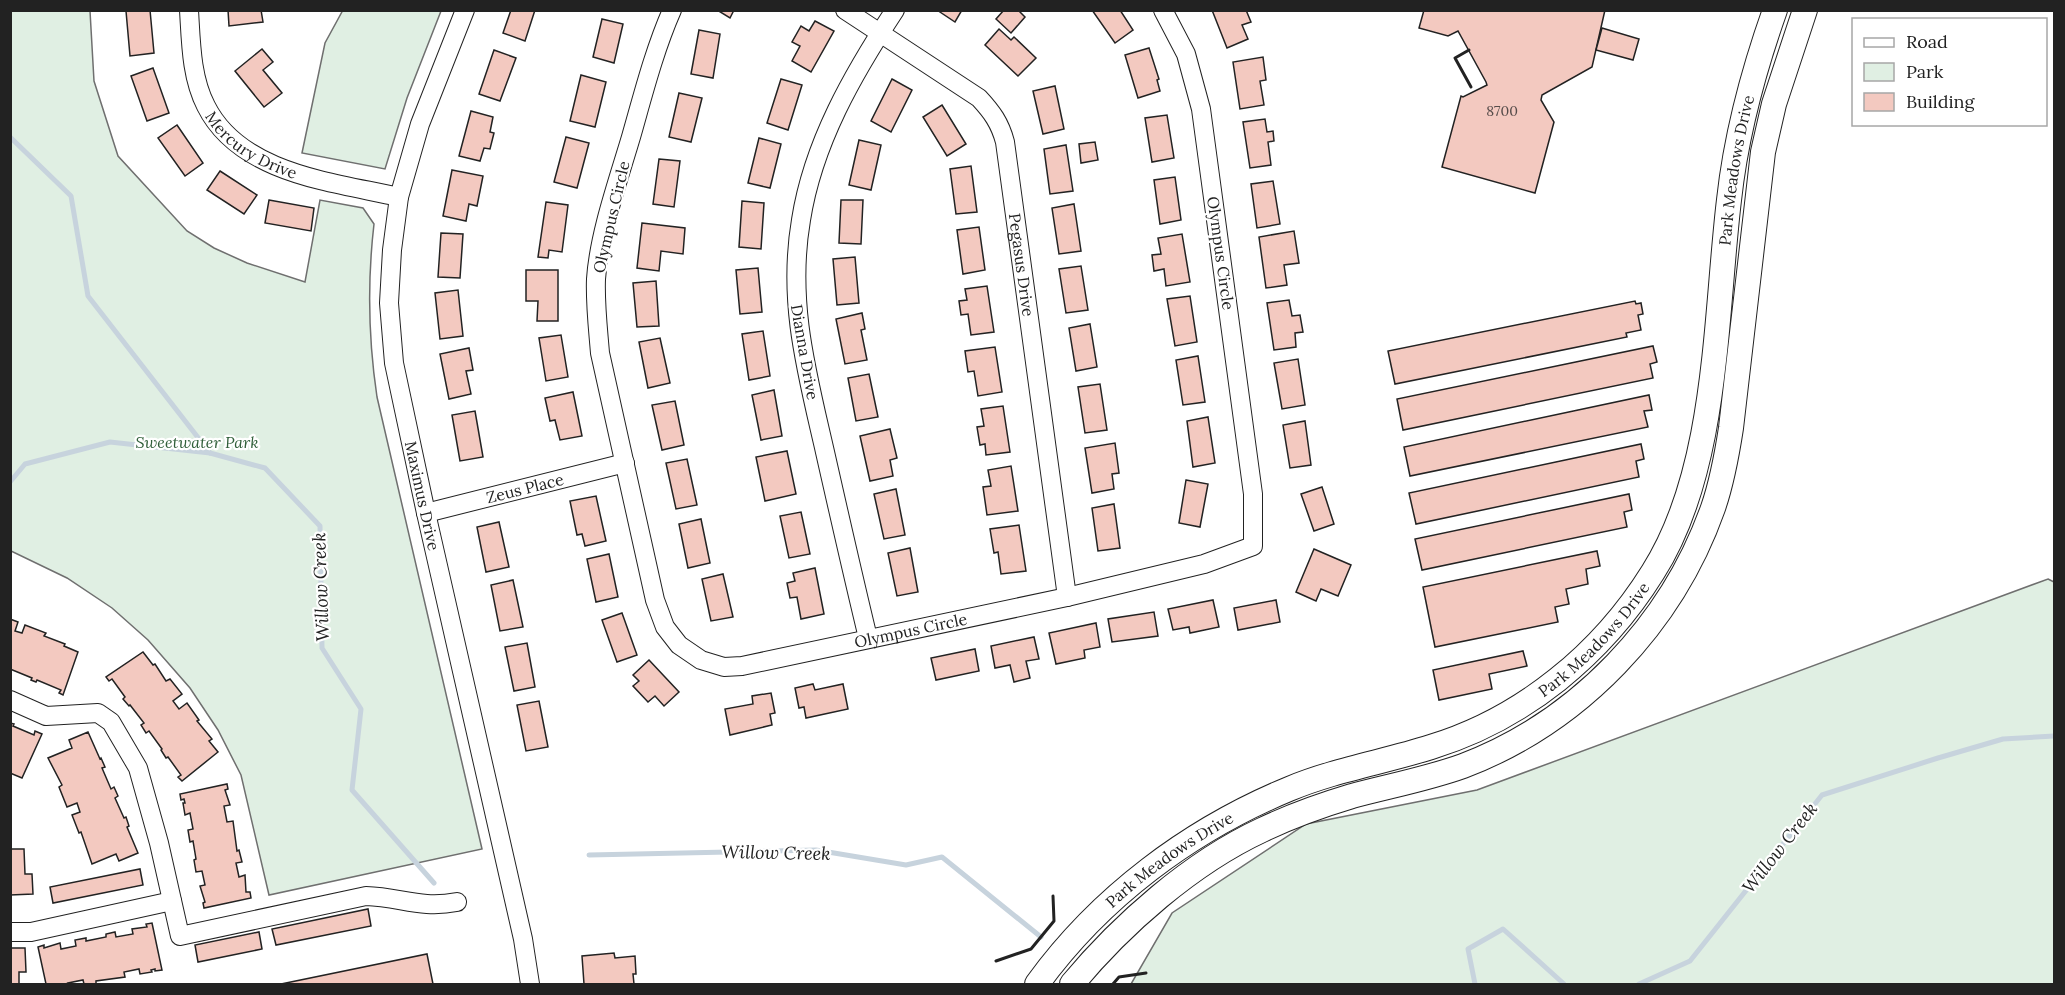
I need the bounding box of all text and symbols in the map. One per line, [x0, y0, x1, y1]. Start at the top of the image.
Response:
legend [1852, 18, 2047, 126]
text: Road [1906, 30, 1948, 53]
text: Park [1906, 60, 1944, 83]
text: Building [1906, 90, 1976, 113]
street label: Park Meadows Drive [1714, 93, 1758, 246]
house number: 8700 [1486, 102, 1518, 120]
street label: Mercury Drive [201, 107, 300, 183]
street label: Olympus Circle [588, 159, 634, 275]
street label: Olympus Circle [1203, 195, 1239, 311]
street label: Pegasus Drive [1005, 212, 1039, 318]
street label: Dianna Drive [787, 303, 823, 402]
park label: Sweetwater Park [135, 432, 259, 452]
street label: Maximus Drive [401, 439, 444, 553]
street label: Zeus Place [484, 469, 566, 507]
water label: Willow Creek [307, 532, 334, 642]
street label: Park Meadows Drive [1534, 578, 1654, 701]
street label: Olympus Circle [852, 608, 969, 652]
water label: Willow Creek [1737, 798, 1822, 898]
street label: Park Meadows Drive [1101, 807, 1237, 912]
water label: Willow Creek [721, 840, 831, 865]

